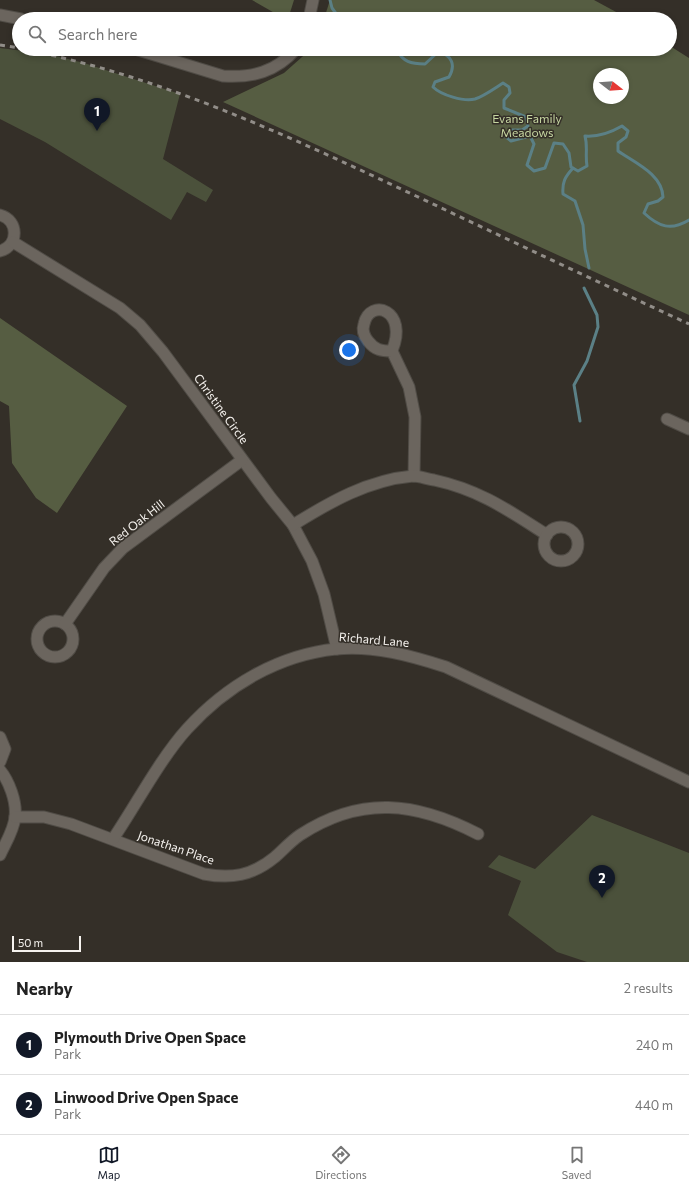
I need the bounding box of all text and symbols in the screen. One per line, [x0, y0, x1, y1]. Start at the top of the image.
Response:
search box [12, 12, 677, 56]
icon: search [26, 23, 48, 45]
text: Search here [58, 25, 137, 43]
north arrow [593, 68, 629, 104]
pin: 1 [84, 98, 110, 131]
park label: Evans Family Meadows [492, 111, 562, 139]
your location [339, 340, 359, 360]
street label: Christine Circle [192, 371, 252, 446]
street label: Red Oak Hill [106, 496, 167, 548]
street label: Richard Lane [338, 629, 410, 649]
street label: Jonathan Place [136, 827, 217, 868]
pin: 2 [589, 865, 615, 898]
scale bar [12, 934, 81, 953]
text: 50 m [18, 936, 43, 949]
text: Nearby [16, 978, 73, 999]
text: 2 results [624, 980, 673, 996]
text: Plymouth Drive Open Space [54, 1028, 246, 1046]
text: 1 [26, 1037, 32, 1053]
text: 240 m [636, 1037, 673, 1053]
text: Park [54, 1046, 81, 1062]
text: Linwood Drive Open Space [54, 1088, 239, 1106]
text: 2 [25, 1097, 33, 1113]
text: 440 m [635, 1097, 673, 1113]
text: Park [54, 1106, 81, 1122]
tab: Map [98, 1144, 120, 1181]
tab: Directions [315, 1144, 367, 1181]
tab: Saved [562, 1144, 591, 1181]

